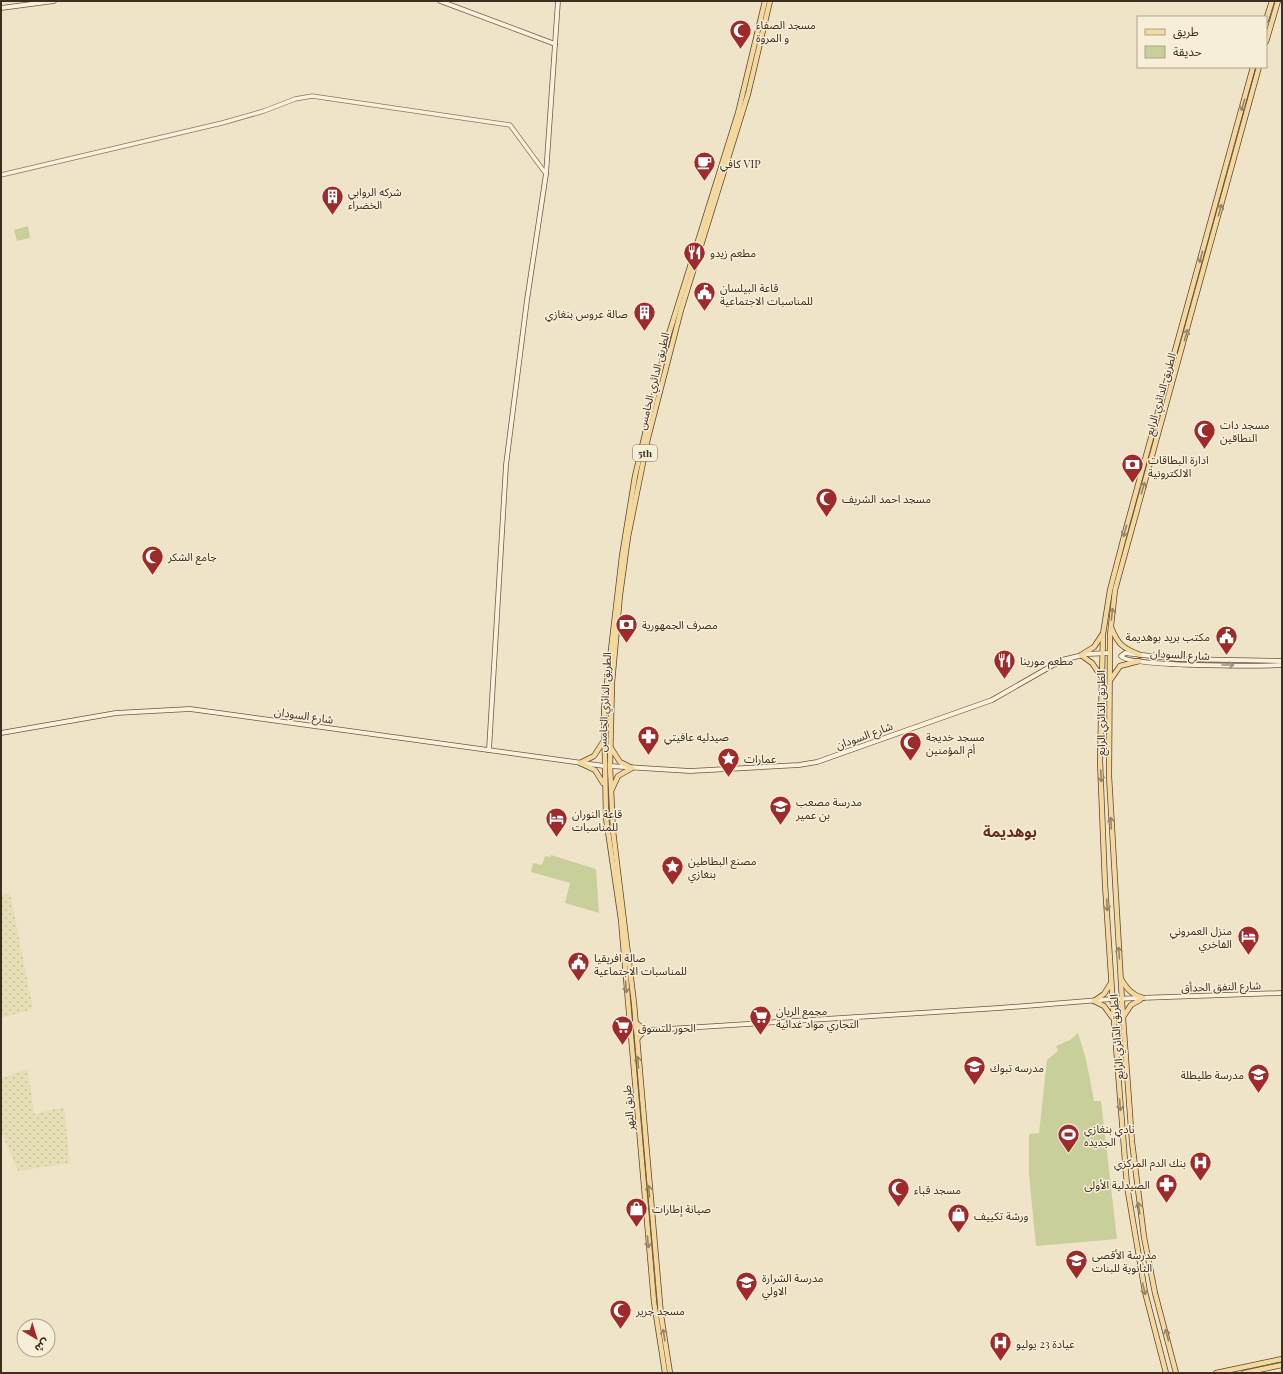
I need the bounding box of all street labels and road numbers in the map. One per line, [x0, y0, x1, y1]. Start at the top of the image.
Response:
street label: الطريق الدائري الخامس [634, 331, 675, 432]
street label: الطريق الدائري الرابع [1141, 351, 1181, 438]
road number: 5th [633, 445, 657, 461]
street label: شارع السودان [1150, 645, 1211, 664]
street label: الطريق الدائري الخامس [594, 652, 617, 752]
street label: الطريق الدائري الرابع [1093, 670, 1110, 756]
street label: شارع السودان [273, 703, 335, 728]
street label: شارع السودان [833, 718, 895, 753]
street label: شارع النفق الحدأق [1181, 977, 1262, 996]
street label: الطريق الدائري الرابع [1106, 994, 1129, 1080]
street label: طريق النهر [619, 1085, 638, 1132]

